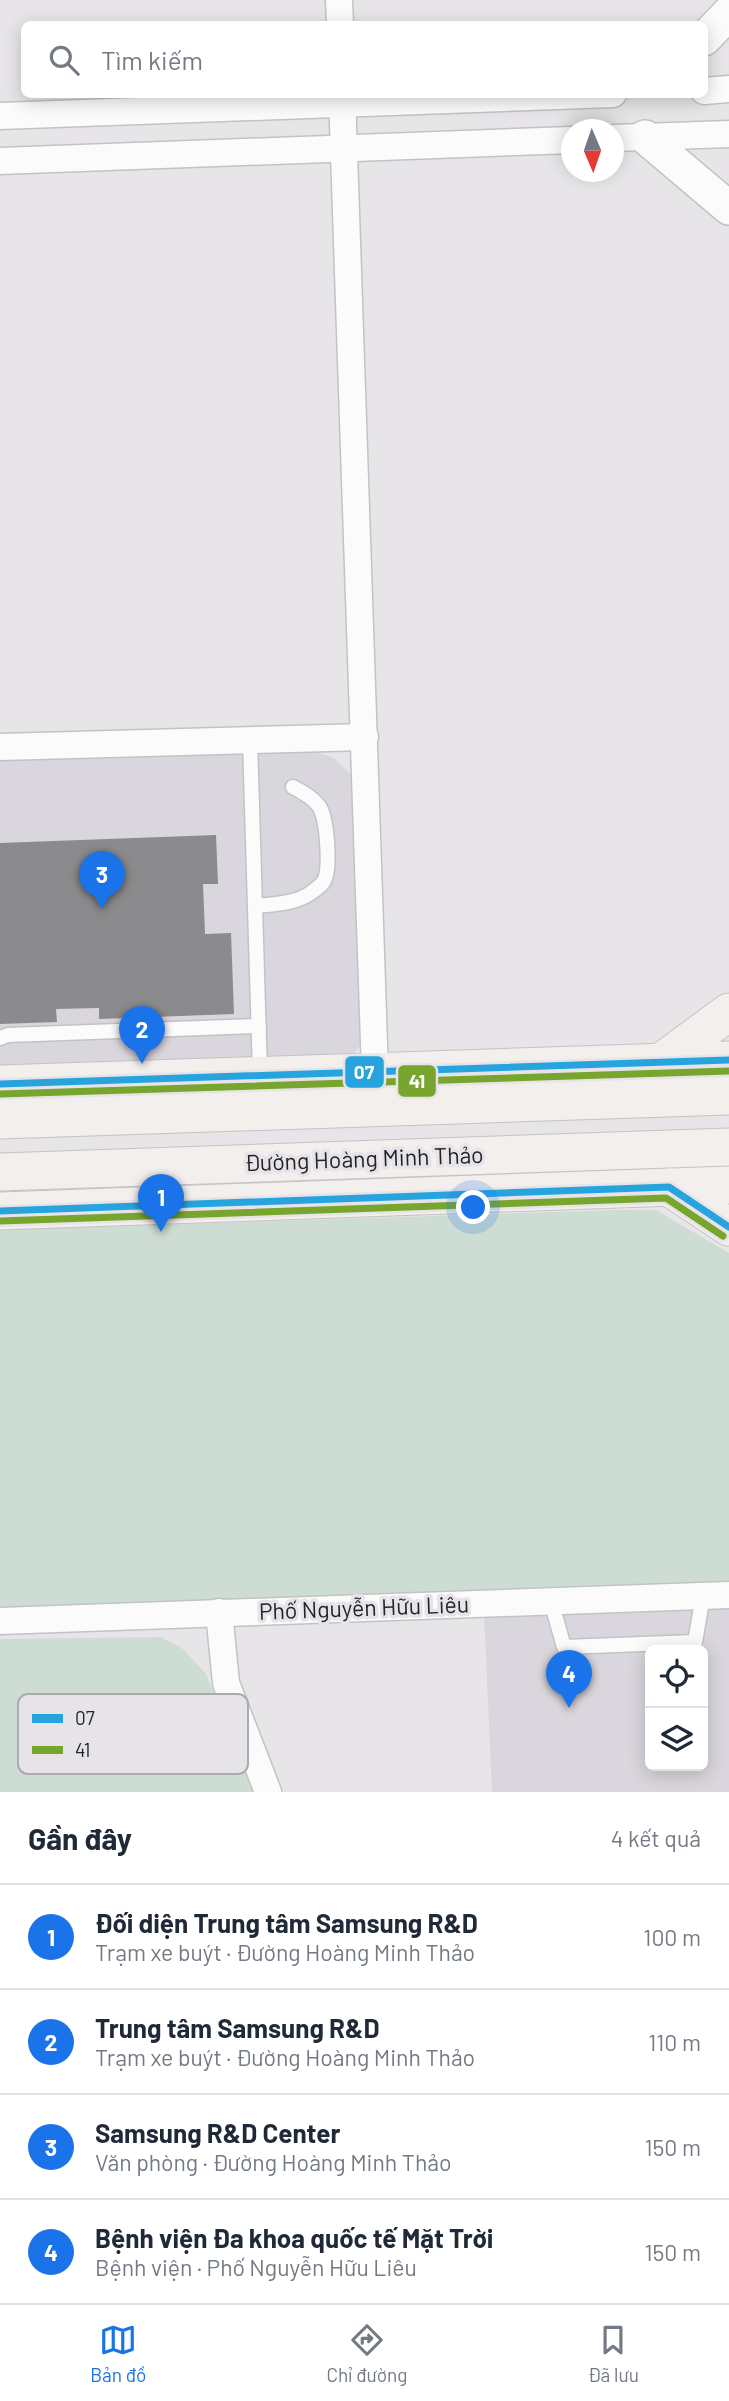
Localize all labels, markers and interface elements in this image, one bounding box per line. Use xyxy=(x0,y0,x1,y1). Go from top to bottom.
search box xyxy=(21,21,708,98)
icon: search xyxy=(45,41,83,79)
text: Tìm kiếm xyxy=(101,44,203,75)
north arrow xyxy=(561,119,624,182)
pin: 3 xyxy=(79,851,125,909)
pin: 2 xyxy=(119,1006,165,1064)
line badge: 07 xyxy=(344,1055,385,1089)
text: 07 xyxy=(354,1060,375,1083)
line badge: 41 xyxy=(397,1064,437,1098)
text: 41 xyxy=(409,1069,425,1092)
street label: Đường Hoàng Minh Thảo xyxy=(244,1140,484,1176)
pin: 1 xyxy=(138,1174,184,1232)
your location xyxy=(456,1190,490,1224)
street label: Phố Nguyễn Hữu Liêu xyxy=(258,1589,470,1625)
map controls xyxy=(645,1645,708,1771)
button: locate xyxy=(645,1645,708,1708)
pin: 4 xyxy=(546,1650,592,1708)
legend xyxy=(18,1694,248,1774)
text: 07 xyxy=(75,1706,95,1729)
button: layers xyxy=(645,1708,708,1771)
text: 41 xyxy=(75,1738,90,1761)
text: Gần đây xyxy=(28,1820,132,1856)
text: 4 kết quả xyxy=(611,1824,701,1852)
text: Đối diện Trung tâm Samsung R&D xyxy=(95,1907,478,1938)
text: 1 xyxy=(47,1923,55,1951)
text: 100 m xyxy=(643,1923,701,1951)
text: Trạm xe buýt · Đường Hoàng Minh Thảo xyxy=(95,1938,475,1966)
text: Trung tâm Samsung R&D xyxy=(95,2012,379,2043)
text: 2 xyxy=(45,2028,57,2056)
text: 110 m xyxy=(648,2028,701,2056)
text: Trạm xe buýt · Đường Hoàng Minh Thảo xyxy=(95,2043,475,2071)
text: Samsung R&D Center xyxy=(95,2117,340,2148)
text: 3 xyxy=(45,2133,57,2161)
text: 150 m xyxy=(645,2133,701,2161)
text: Văn phòng · Đường Hoàng Minh Thảo xyxy=(95,2148,451,2176)
text: Bệnh viện Đa khoa quốc tế Mặt Trời xyxy=(95,2222,493,2253)
text: 4 xyxy=(44,2238,58,2266)
text: 150 m xyxy=(645,2238,701,2266)
text: Bệnh viện · Phố Nguyễn Hữu Liêu xyxy=(95,2253,417,2281)
tab: Bản đồ xyxy=(90,2321,146,2386)
tab: Chỉ đường xyxy=(327,2321,407,2386)
tab: Đã lưu xyxy=(588,2321,639,2386)

